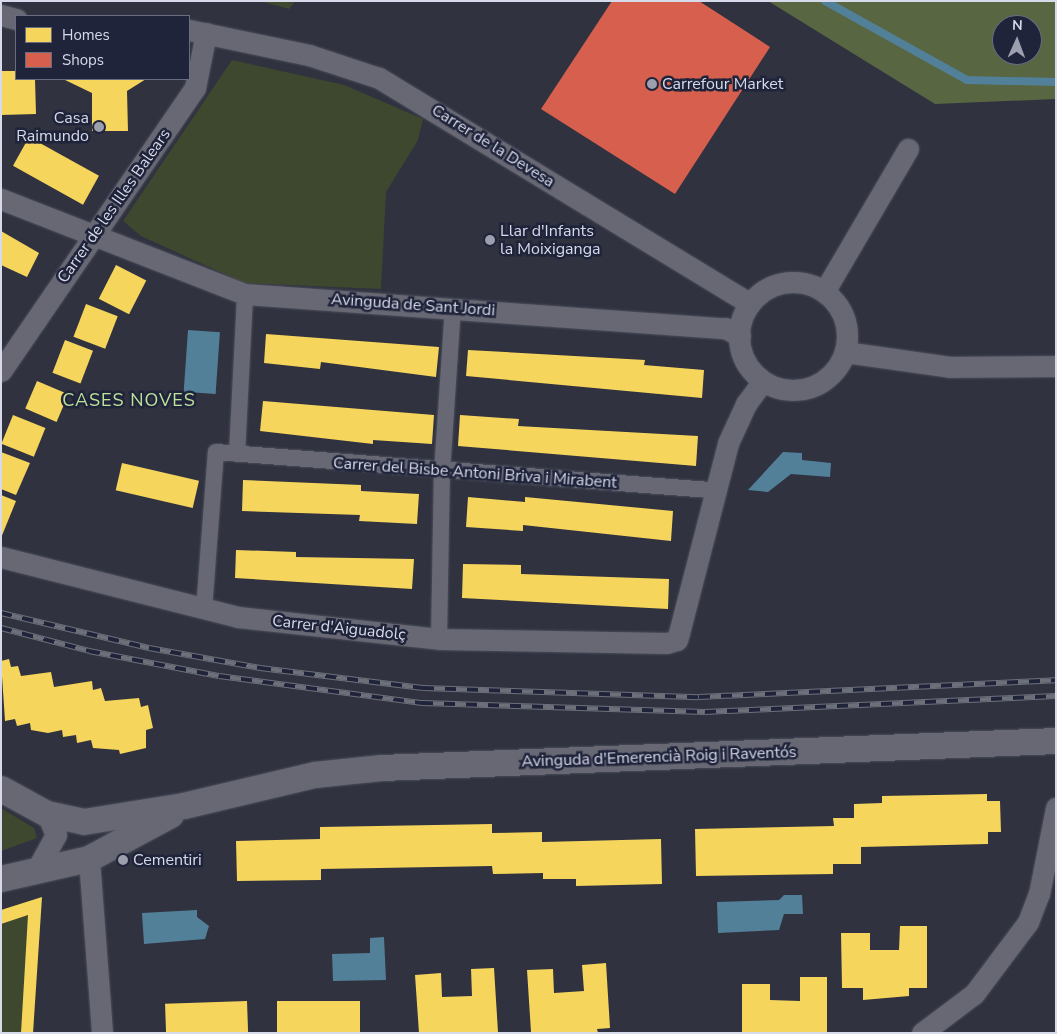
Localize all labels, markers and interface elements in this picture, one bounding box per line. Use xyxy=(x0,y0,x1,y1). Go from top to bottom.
legend xyxy=(15,15,190,80)
north arrow xyxy=(992,15,1042,65)
text: N xyxy=(1012,16,1023,35)
text: Homes xyxy=(62,25,110,45)
text: Shops xyxy=(62,50,104,70)
place label: Carrefour Market xyxy=(662,74,783,94)
marker: Carrefour Market xyxy=(646,78,658,90)
street label: Carrer de la Devesa xyxy=(428,100,558,192)
place label: Casa Raimundo xyxy=(16,108,89,146)
marker: Casa Raimundo xyxy=(93,121,105,133)
street label: Carrer de les Illes Balears xyxy=(53,125,175,287)
place label: Llar d'Infants la Moixiganga xyxy=(500,221,601,259)
marker: Llar d'Infants la Moixiganga xyxy=(484,234,496,246)
street label: Avinguda de Sant Jordi xyxy=(330,290,496,320)
district label: CASES NOVES xyxy=(61,389,197,411)
street label: Carrer del Bisbe Antoni Briva i Mirabent xyxy=(332,454,618,492)
street label: Carrer d'Aiguadolç xyxy=(271,611,407,645)
street label: Avinguda d'Emerencià Roig i Raventós xyxy=(521,743,797,771)
place label: Cementiri xyxy=(133,850,202,870)
marker: Cementiri xyxy=(117,854,129,866)

